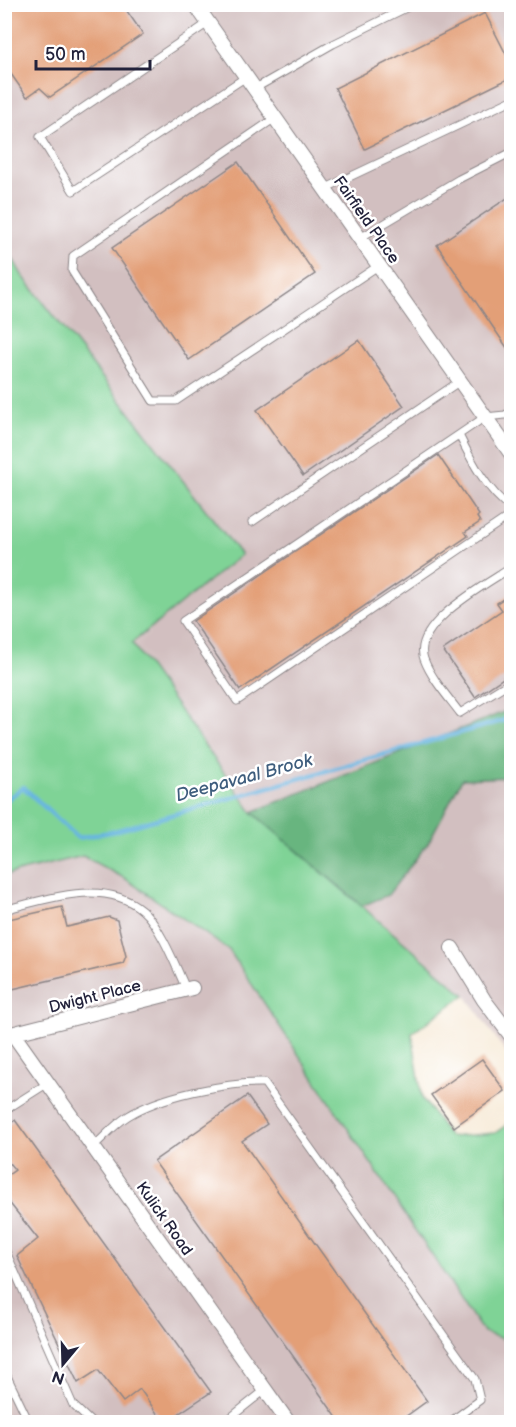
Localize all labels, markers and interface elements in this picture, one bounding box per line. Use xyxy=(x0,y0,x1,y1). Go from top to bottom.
scale bar xyxy=(36,33,150,71)
text: 50 m xyxy=(45,44,86,65)
street label: Fairfield Place xyxy=(329,173,403,268)
water label: Deepavaal Brook xyxy=(173,749,316,806)
street label: Dwight Place xyxy=(47,976,143,1018)
street label: Kulick Road xyxy=(132,1178,196,1260)
north arrow xyxy=(33,1334,93,1394)
text: N xyxy=(50,1366,67,1388)

